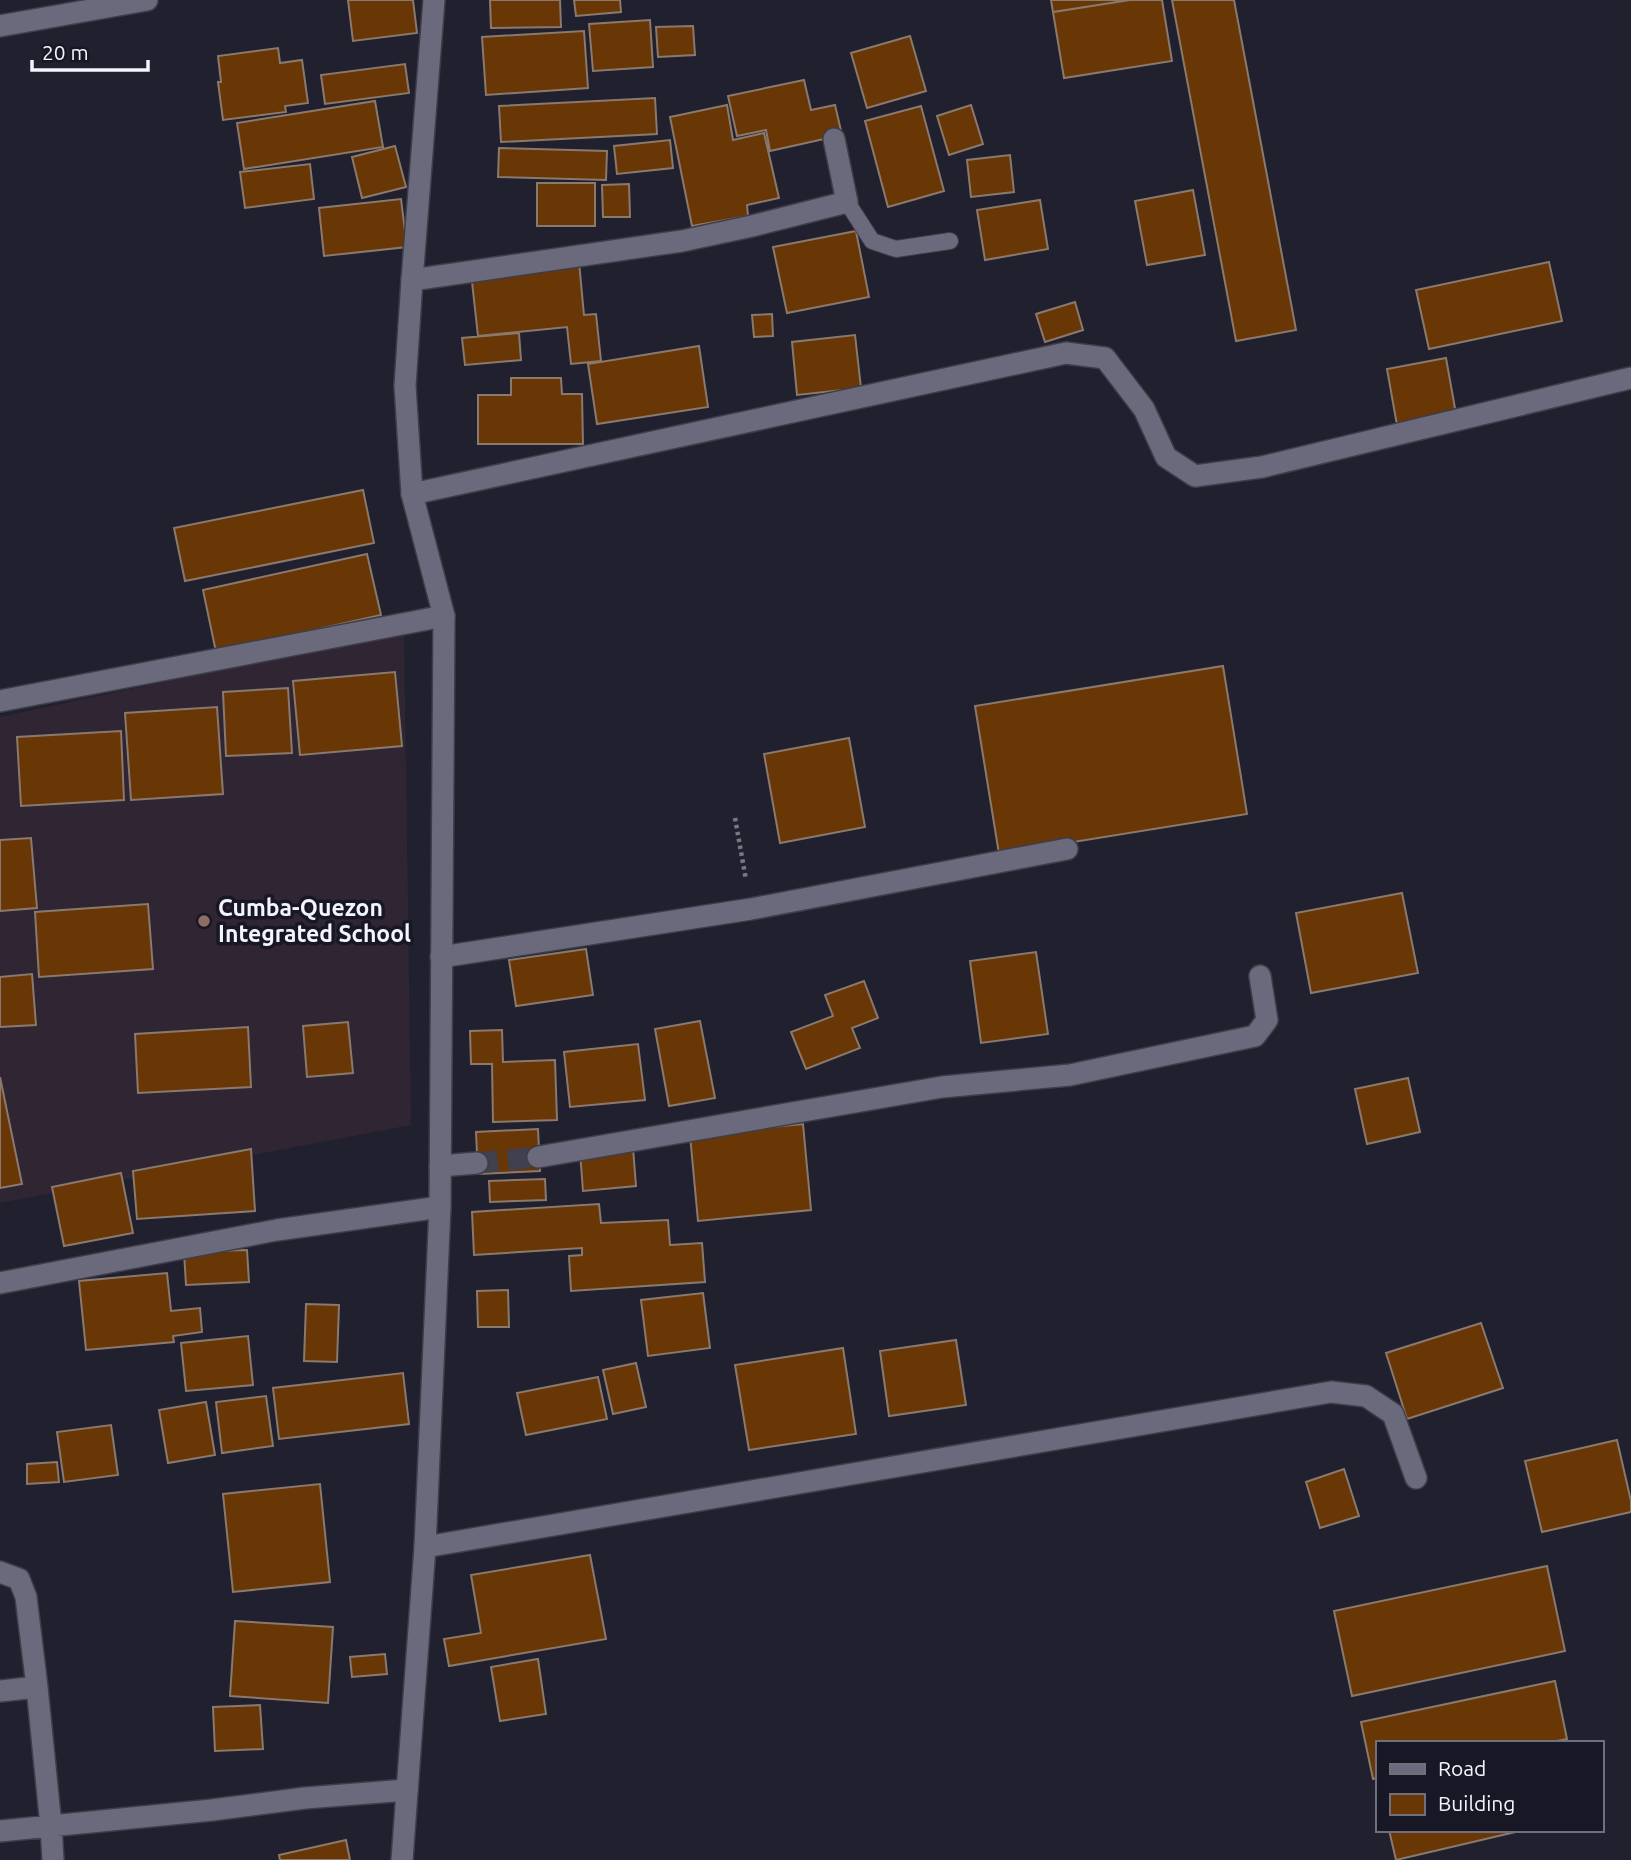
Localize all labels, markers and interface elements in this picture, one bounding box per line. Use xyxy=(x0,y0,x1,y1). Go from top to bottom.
scale bar xyxy=(32,28,147,72)
text: 20 m xyxy=(42,40,89,64)
place label: Cumba-Quezon Integrated School xyxy=(218,895,411,946)
marker: Cumba-Quezon Integrated School xyxy=(196,913,212,929)
legend xyxy=(1376,1741,1603,1832)
text: Road xyxy=(1438,1756,1486,1780)
text: Building xyxy=(1438,1791,1515,1815)

